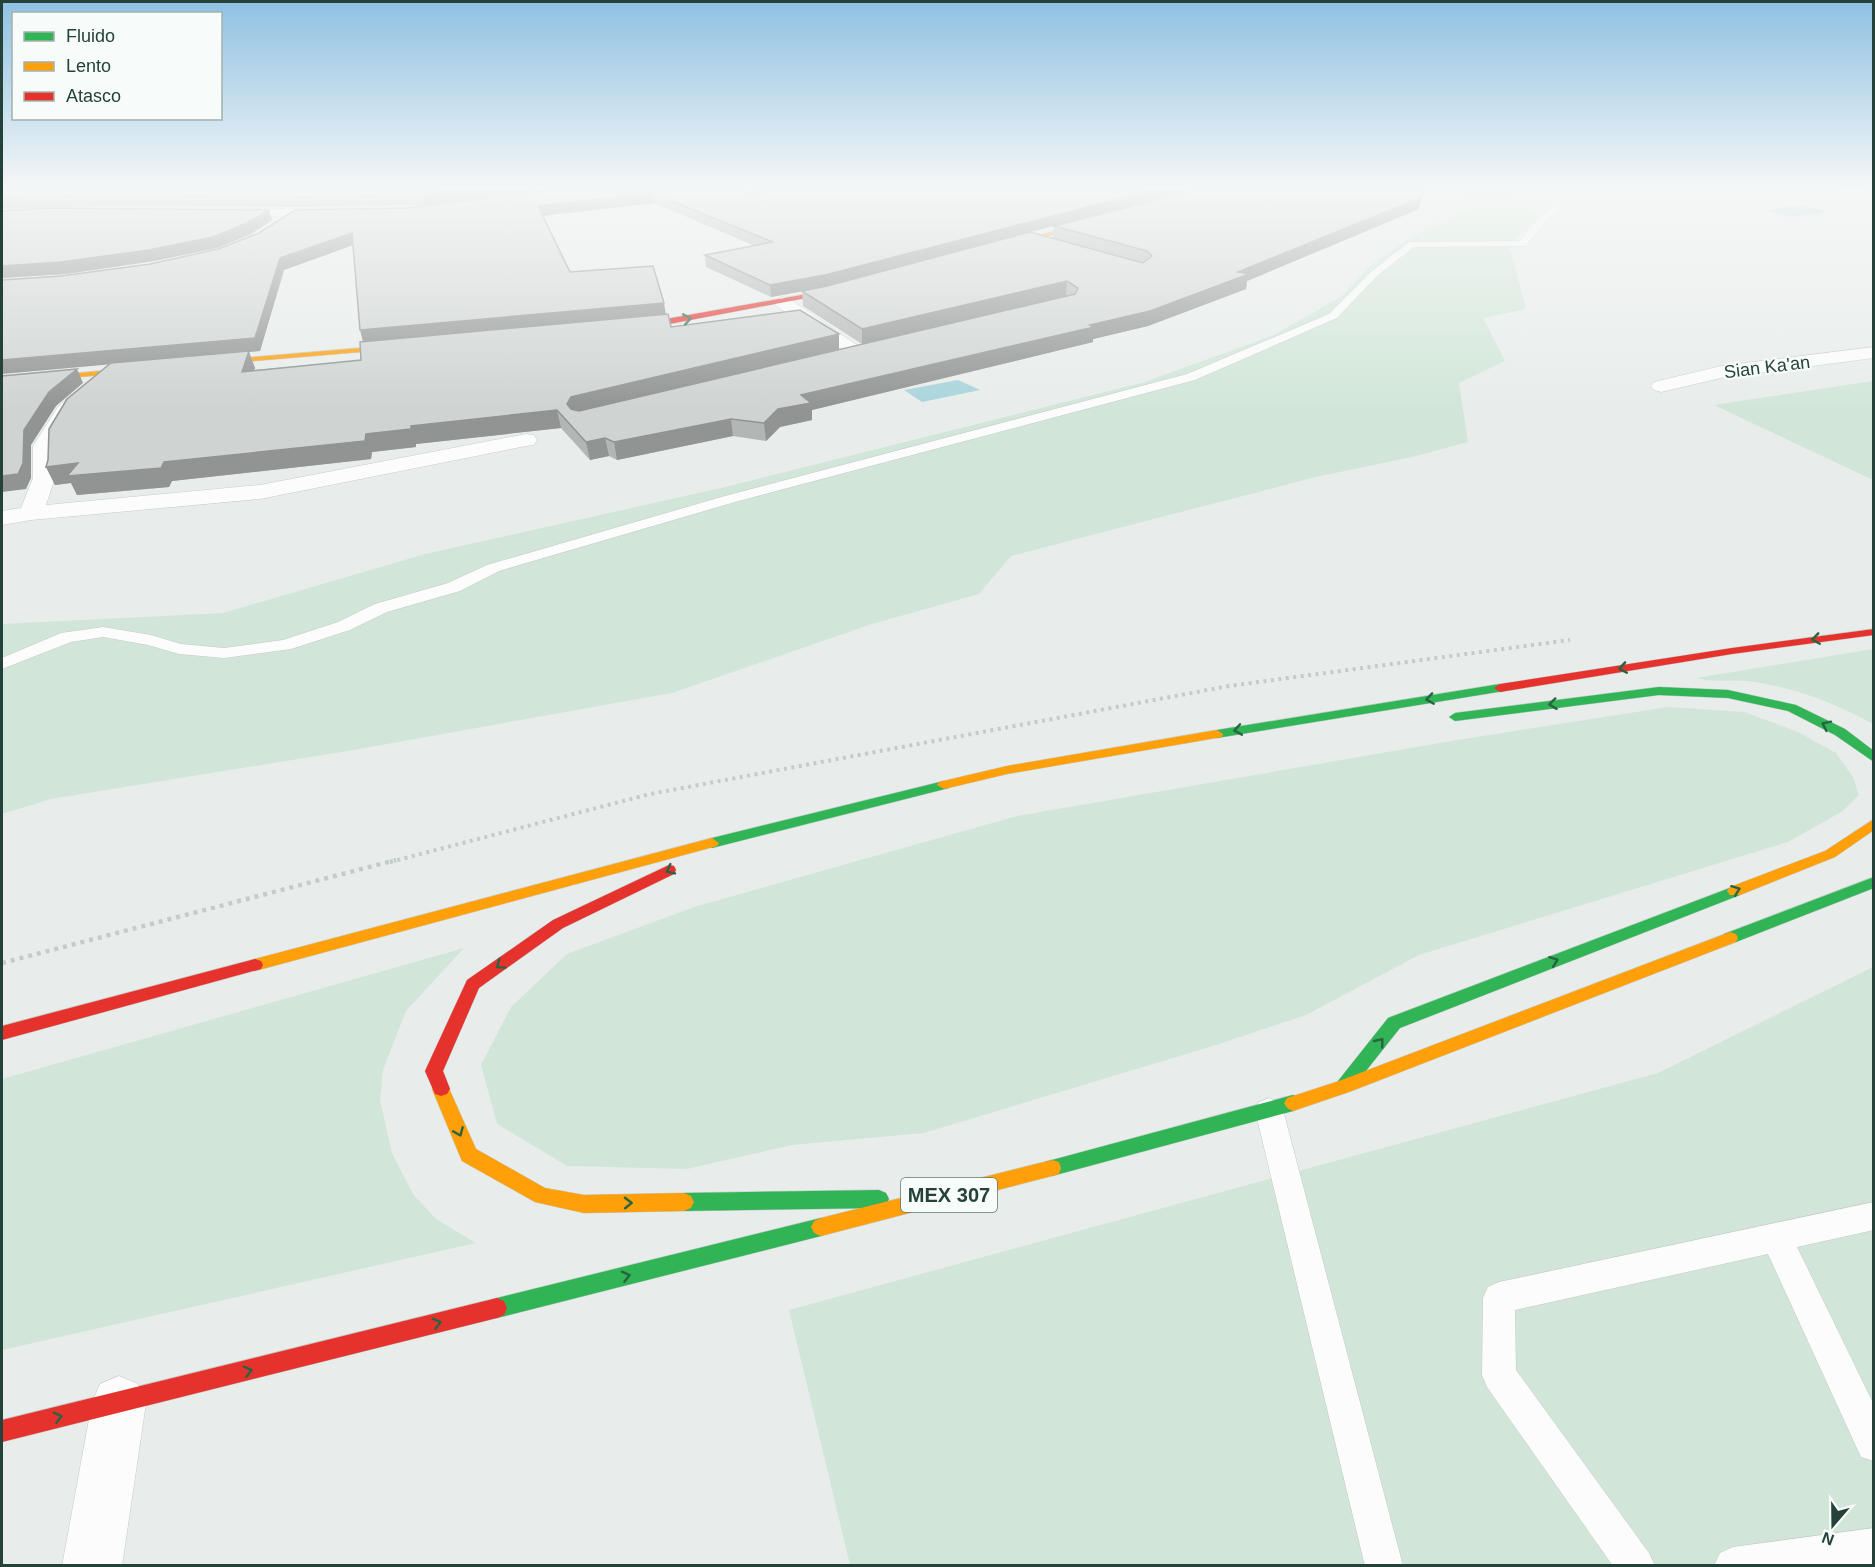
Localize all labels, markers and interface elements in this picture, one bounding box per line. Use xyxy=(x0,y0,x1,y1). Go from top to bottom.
legend xyxy=(12,12,222,120)
text: Fluido xyxy=(66,26,115,46)
text: Lento xyxy=(66,56,111,76)
text: Atasco xyxy=(66,86,121,106)
one-way arrow xyxy=(682,313,692,326)
street label: Sian Ka'an xyxy=(1723,352,1811,382)
one-way arrow xyxy=(1811,633,1820,645)
one-way arrow xyxy=(1618,662,1627,674)
one-way arrow xyxy=(1426,693,1435,705)
one-way arrow xyxy=(1549,698,1558,710)
one-way arrow xyxy=(1821,720,1832,732)
one-way arrow xyxy=(1233,724,1242,736)
one-way arrow xyxy=(665,863,676,874)
one-way arrow xyxy=(1730,885,1741,898)
one-way arrow xyxy=(1548,956,1559,968)
one-way arrow xyxy=(496,958,507,969)
one-way arrow xyxy=(1372,1037,1383,1048)
one-way arrow xyxy=(452,1126,464,1137)
road number: MEX 307 xyxy=(901,1178,997,1212)
one-way arrow xyxy=(623,1197,632,1209)
one-way arrow xyxy=(620,1271,631,1283)
one-way arrow xyxy=(432,1318,442,1331)
one-way arrow xyxy=(242,1365,252,1378)
one-way arrow xyxy=(53,1412,63,1425)
north arrow xyxy=(1803,1495,1863,1555)
text: N xyxy=(1820,1529,1836,1549)

